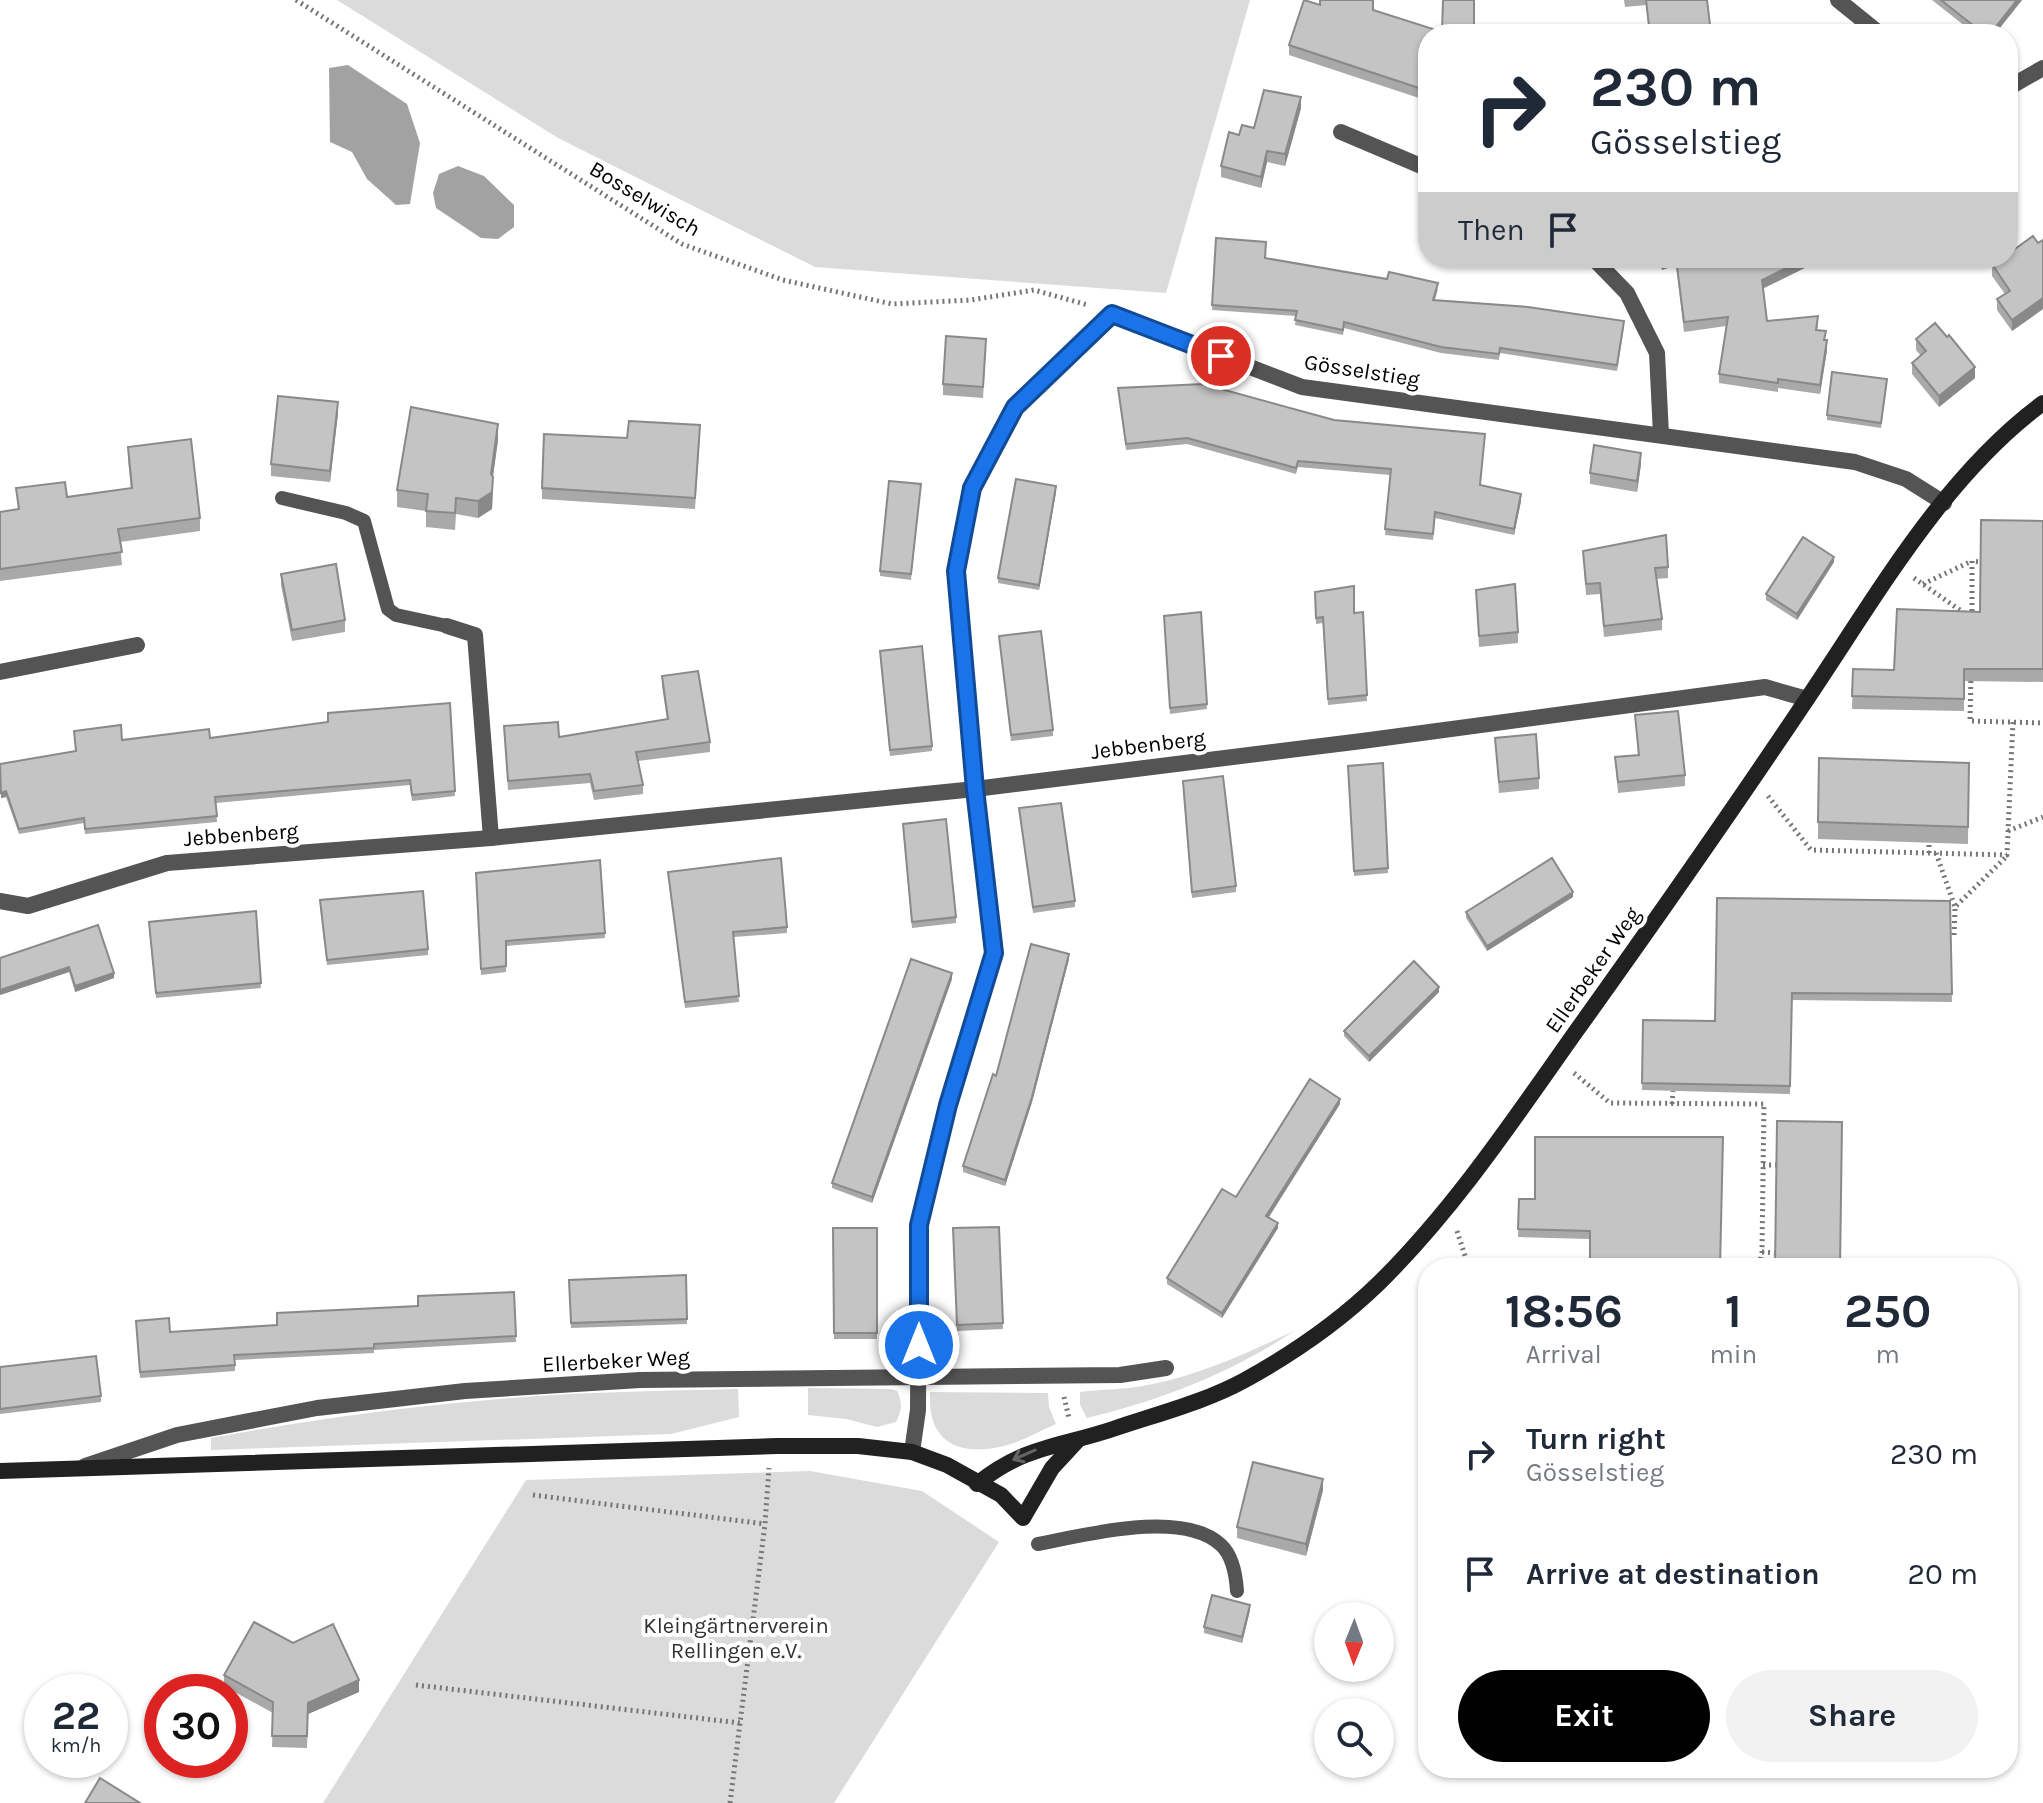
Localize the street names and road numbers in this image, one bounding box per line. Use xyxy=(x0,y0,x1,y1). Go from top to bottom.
street label: Bosselwisch xyxy=(585,156,705,242)
street label: Gösselstieg xyxy=(1302,349,1422,393)
street label: Jebbenberg xyxy=(1089,725,1207,765)
street label: Jebbenberg xyxy=(183,818,300,852)
street label: Ellerbeker Weg xyxy=(1540,902,1646,1038)
street label: Ellerbeker Weg xyxy=(542,1344,691,1378)

